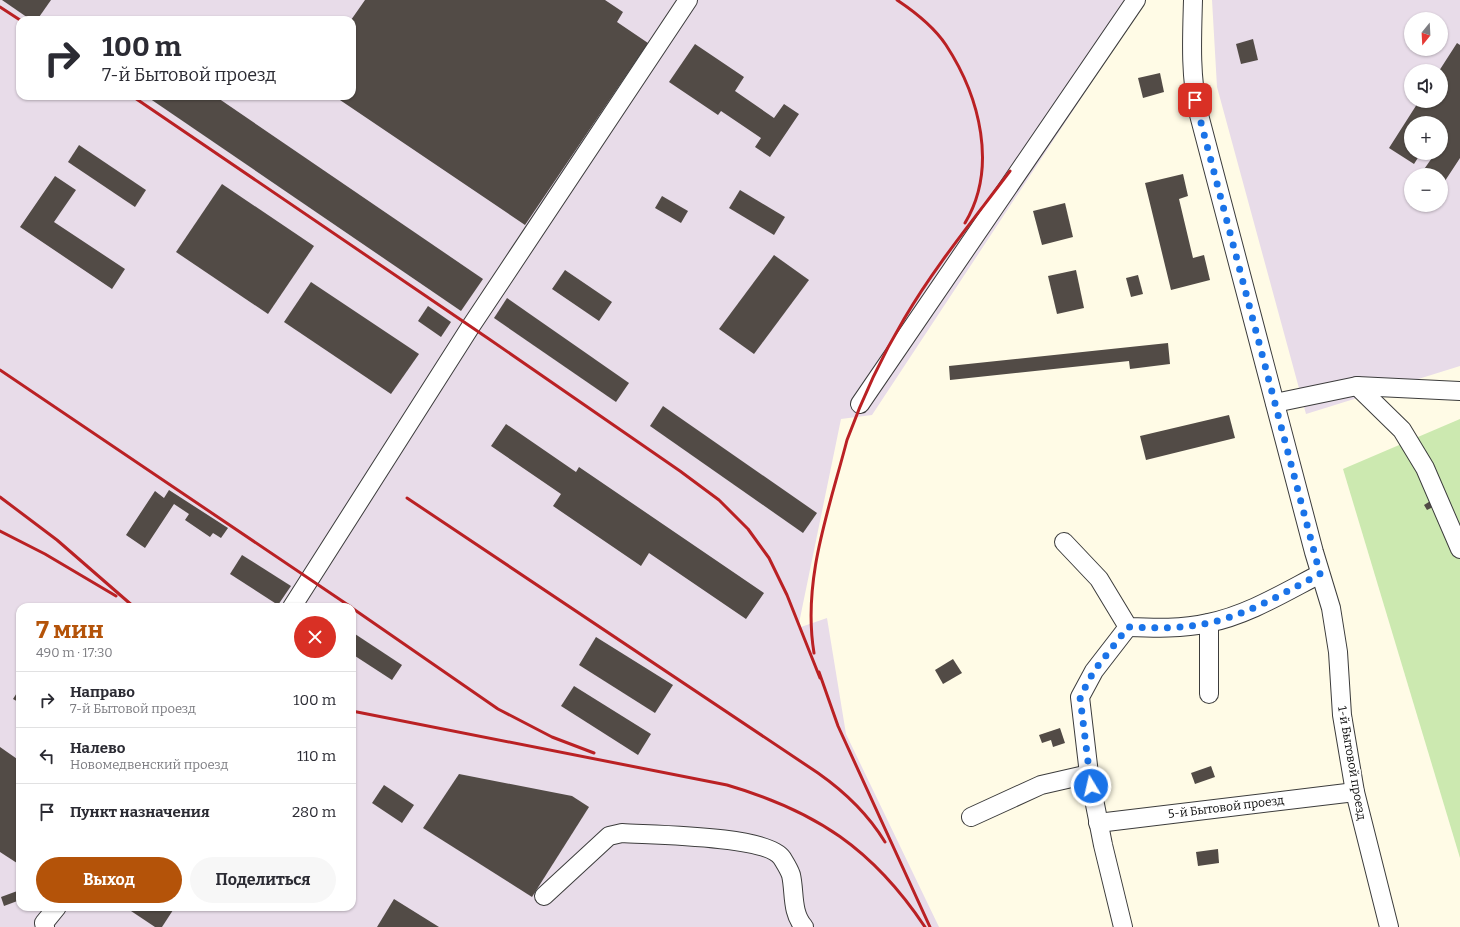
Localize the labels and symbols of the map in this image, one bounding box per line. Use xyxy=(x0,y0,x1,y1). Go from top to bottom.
north arrow xyxy=(1404,12,1448,56)
pin xyxy=(1178,83,1212,117)
street label: 1-й Бытовой проезд xyxy=(1335,705,1369,821)
position arrow xyxy=(1070,765,1112,807)
street label: 5-й Бытовой проезд xyxy=(1167,793,1285,821)

